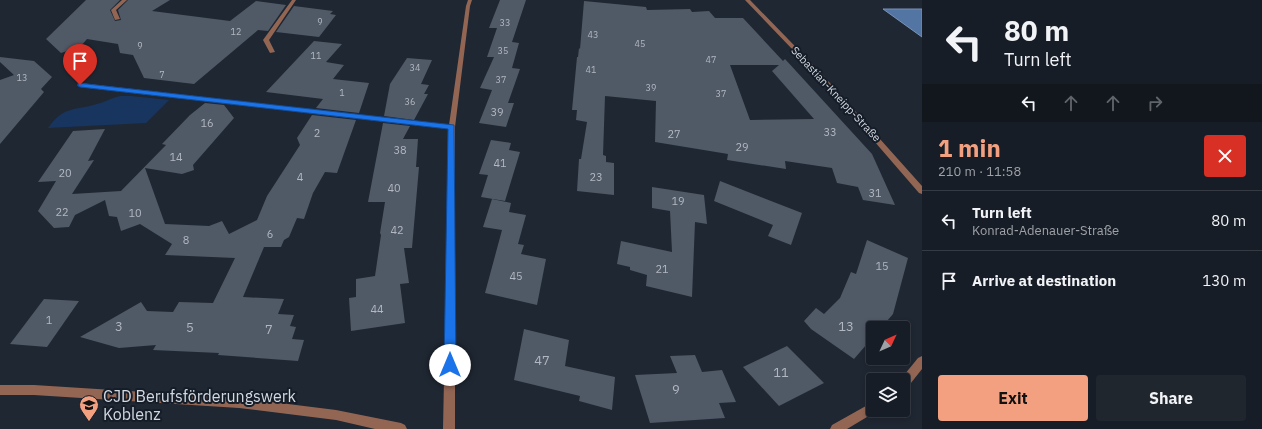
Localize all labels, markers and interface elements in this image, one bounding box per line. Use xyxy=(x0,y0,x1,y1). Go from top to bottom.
text: 80 m xyxy=(1004,12,1069,49)
house number: 9 xyxy=(317,16,323,27)
icon: left xyxy=(938,16,990,68)
house number: 33 xyxy=(500,17,510,28)
house number: 12 xyxy=(231,26,241,37)
house number: 43 xyxy=(588,29,598,40)
house number: 45 xyxy=(635,38,645,49)
house number: 9 xyxy=(137,40,143,51)
street label: Sebastian-Kneipp-Straße xyxy=(788,43,884,145)
pin xyxy=(63,44,97,85)
house number: 35 xyxy=(498,45,508,56)
text: Turn left xyxy=(1004,48,1072,71)
icon: arrive xyxy=(69,50,91,72)
house number: 11 xyxy=(311,50,321,61)
house number: 47 xyxy=(706,54,716,65)
house number: 34 xyxy=(410,62,420,73)
house number: 41 xyxy=(586,64,596,75)
house number: 7 xyxy=(159,69,165,80)
house number: 13 xyxy=(17,72,27,83)
house number: 37 xyxy=(496,74,506,85)
house number: 39 xyxy=(646,82,656,93)
house number: 1 xyxy=(339,87,345,98)
house number: 37 xyxy=(716,88,726,99)
icon: left xyxy=(1018,92,1040,114)
icon: ahead xyxy=(1060,92,1082,114)
icon: ahead xyxy=(1102,92,1124,114)
icon: right xyxy=(1144,92,1166,114)
house number: 36 xyxy=(405,96,415,107)
house number: 39 xyxy=(490,105,504,119)
house number: 16 xyxy=(200,116,214,130)
house number: 33 xyxy=(823,125,837,139)
house number: 2 xyxy=(314,126,320,140)
house number: 27 xyxy=(667,127,681,141)
text: 1 min xyxy=(938,132,1001,164)
button: close xyxy=(1204,135,1246,177)
house number: 29 xyxy=(735,140,749,154)
house number: 38 xyxy=(393,143,407,157)
house number: 14 xyxy=(169,150,183,164)
house number: 41 xyxy=(493,156,507,170)
text: 210 m · 11:58 xyxy=(938,163,1021,180)
house number: 20 xyxy=(58,166,72,180)
house number: 4 xyxy=(297,170,304,184)
house number: 23 xyxy=(589,170,603,184)
house number: 40 xyxy=(387,181,401,195)
house number: 31 xyxy=(868,186,882,200)
house number: 19 xyxy=(671,194,685,208)
text: Turn left xyxy=(972,203,1032,222)
house number: 22 xyxy=(55,205,69,219)
house number: 10 xyxy=(128,206,142,220)
icon: left xyxy=(938,210,960,232)
text: 80 m xyxy=(1211,211,1246,230)
text: Konrad-Adenauer-Straße xyxy=(972,222,1119,239)
house number: 42 xyxy=(390,223,404,237)
house number: 6 xyxy=(267,227,273,241)
house number: 8 xyxy=(183,233,189,247)
house number: 15 xyxy=(875,259,889,273)
house number: 21 xyxy=(655,262,669,276)
house number: 45 xyxy=(509,269,523,283)
icon: arrive xyxy=(938,270,960,292)
text: Arrive at destination xyxy=(972,271,1116,290)
text: 130 m xyxy=(1202,271,1246,290)
house number: 44 xyxy=(370,302,384,316)
house number: 1 xyxy=(46,313,53,327)
house number: 3 xyxy=(115,318,123,335)
house number: 13 xyxy=(838,318,854,335)
house number: 5 xyxy=(186,319,194,336)
house number: 7 xyxy=(265,321,273,338)
north arrow xyxy=(866,321,910,365)
map controls xyxy=(866,321,910,417)
position arrow xyxy=(429,344,471,386)
house number: 47 xyxy=(534,352,550,369)
house number: 11 xyxy=(773,364,789,381)
button: layers xyxy=(866,373,910,417)
button: Exit xyxy=(938,375,1088,421)
button: Share xyxy=(1096,375,1246,421)
house number: 9 xyxy=(672,381,680,398)
place label: CJD Berufsförderungswerk Koblenz xyxy=(103,386,297,424)
school or university icon: CJD Berufsförderungswerk Koblenz xyxy=(78,394,100,422)

